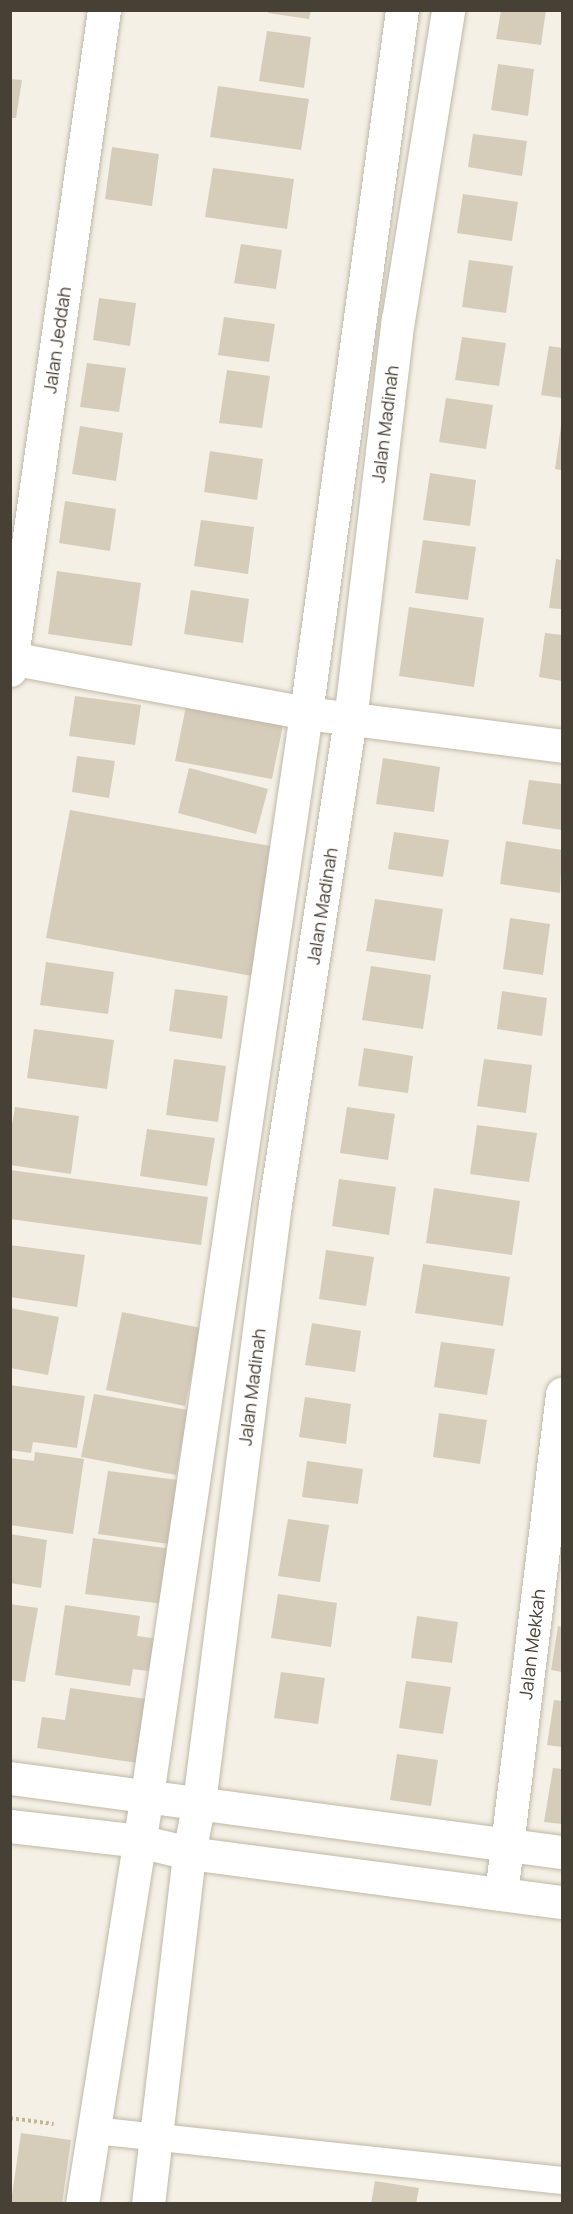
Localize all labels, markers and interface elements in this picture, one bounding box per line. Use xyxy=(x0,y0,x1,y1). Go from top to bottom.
street label: Jalan Jeddah xyxy=(39,285,75,395)
street label: Jalan Madinah xyxy=(367,364,403,484)
street label: Jalan Madinah xyxy=(302,846,342,966)
street label: Jalan Madinah xyxy=(234,1327,270,1447)
street label: Jalan Mekkah xyxy=(515,1588,549,1700)

